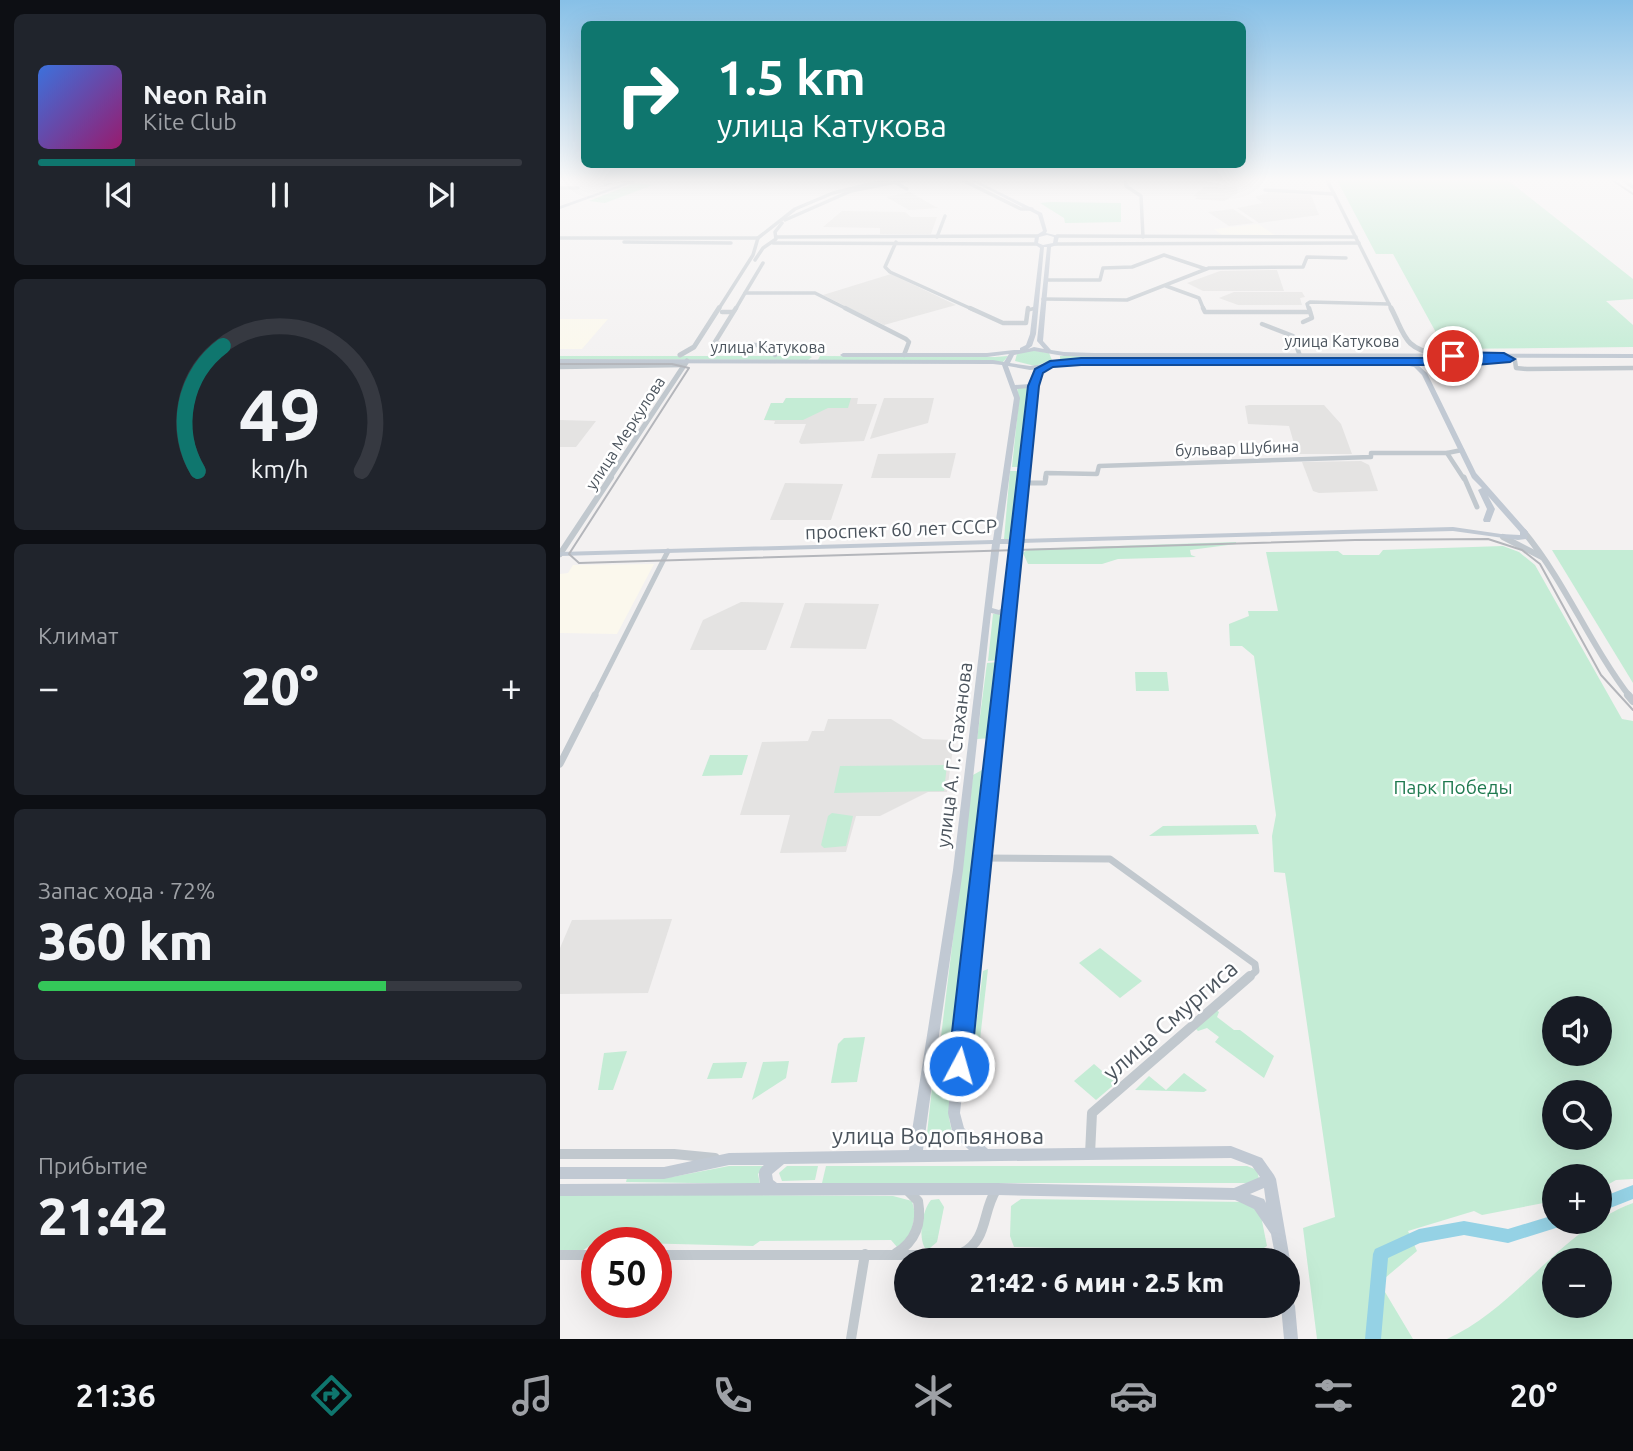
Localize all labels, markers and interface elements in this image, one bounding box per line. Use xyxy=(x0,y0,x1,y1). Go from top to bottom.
icon: right xyxy=(602,49,693,140)
text: 1.5 km xyxy=(717,49,866,104)
text: Neon Rain xyxy=(143,80,268,109)
text: улица Катукова xyxy=(717,107,947,143)
text: Kite Club xyxy=(143,109,237,134)
icon: previous xyxy=(100,176,138,214)
icon: pause xyxy=(261,176,299,214)
icon: next xyxy=(422,176,460,214)
pin xyxy=(1423,326,1483,386)
street label: улица Катукова xyxy=(1285,332,1399,350)
icon: arrive xyxy=(1434,337,1472,375)
street label: улица Катукова xyxy=(711,338,825,356)
text: 49 xyxy=(239,373,321,455)
street label: улица Меркулова xyxy=(582,373,668,493)
street label: бульвар Шубина xyxy=(1175,437,1299,459)
text: km/h xyxy=(251,454,309,482)
street label: проспект 60 лет СССР xyxy=(805,515,997,543)
text: Климат xyxy=(38,623,118,648)
text: 20° xyxy=(241,657,319,715)
street label: улица А. Г. Стаханова xyxy=(932,661,976,849)
text: − xyxy=(38,666,59,708)
text: + xyxy=(501,666,522,708)
park label: Парк Победы xyxy=(1393,776,1513,798)
text: Запас хода · 72% xyxy=(38,878,215,903)
text: 360 km xyxy=(38,912,213,970)
street label: улица Смургиса xyxy=(1098,955,1242,1085)
map controls xyxy=(1542,996,1612,1318)
button: sound xyxy=(1542,996,1612,1066)
position arrow xyxy=(922,1029,996,1103)
button: search xyxy=(1542,1080,1612,1150)
street label: улица Водопьянова xyxy=(832,1123,1044,1148)
text: Прибытие xyxy=(38,1153,148,1178)
button: + xyxy=(1542,1164,1612,1234)
text: 21:42 xyxy=(38,1187,168,1245)
speed limit sign: 50 xyxy=(581,1227,672,1318)
button: − xyxy=(1542,1248,1612,1318)
text: 21:42 · 6 мин · 2.5 km xyxy=(970,1268,1224,1297)
icon: directions xyxy=(307,1371,356,1420)
icon: music xyxy=(508,1371,557,1420)
icon: phone xyxy=(708,1371,757,1420)
icon: climate xyxy=(909,1371,958,1420)
icon: car xyxy=(1109,1371,1158,1420)
icon: filters xyxy=(1309,1371,1358,1420)
text: 21:36 xyxy=(76,1377,156,1413)
text: 20° xyxy=(1510,1377,1557,1413)

